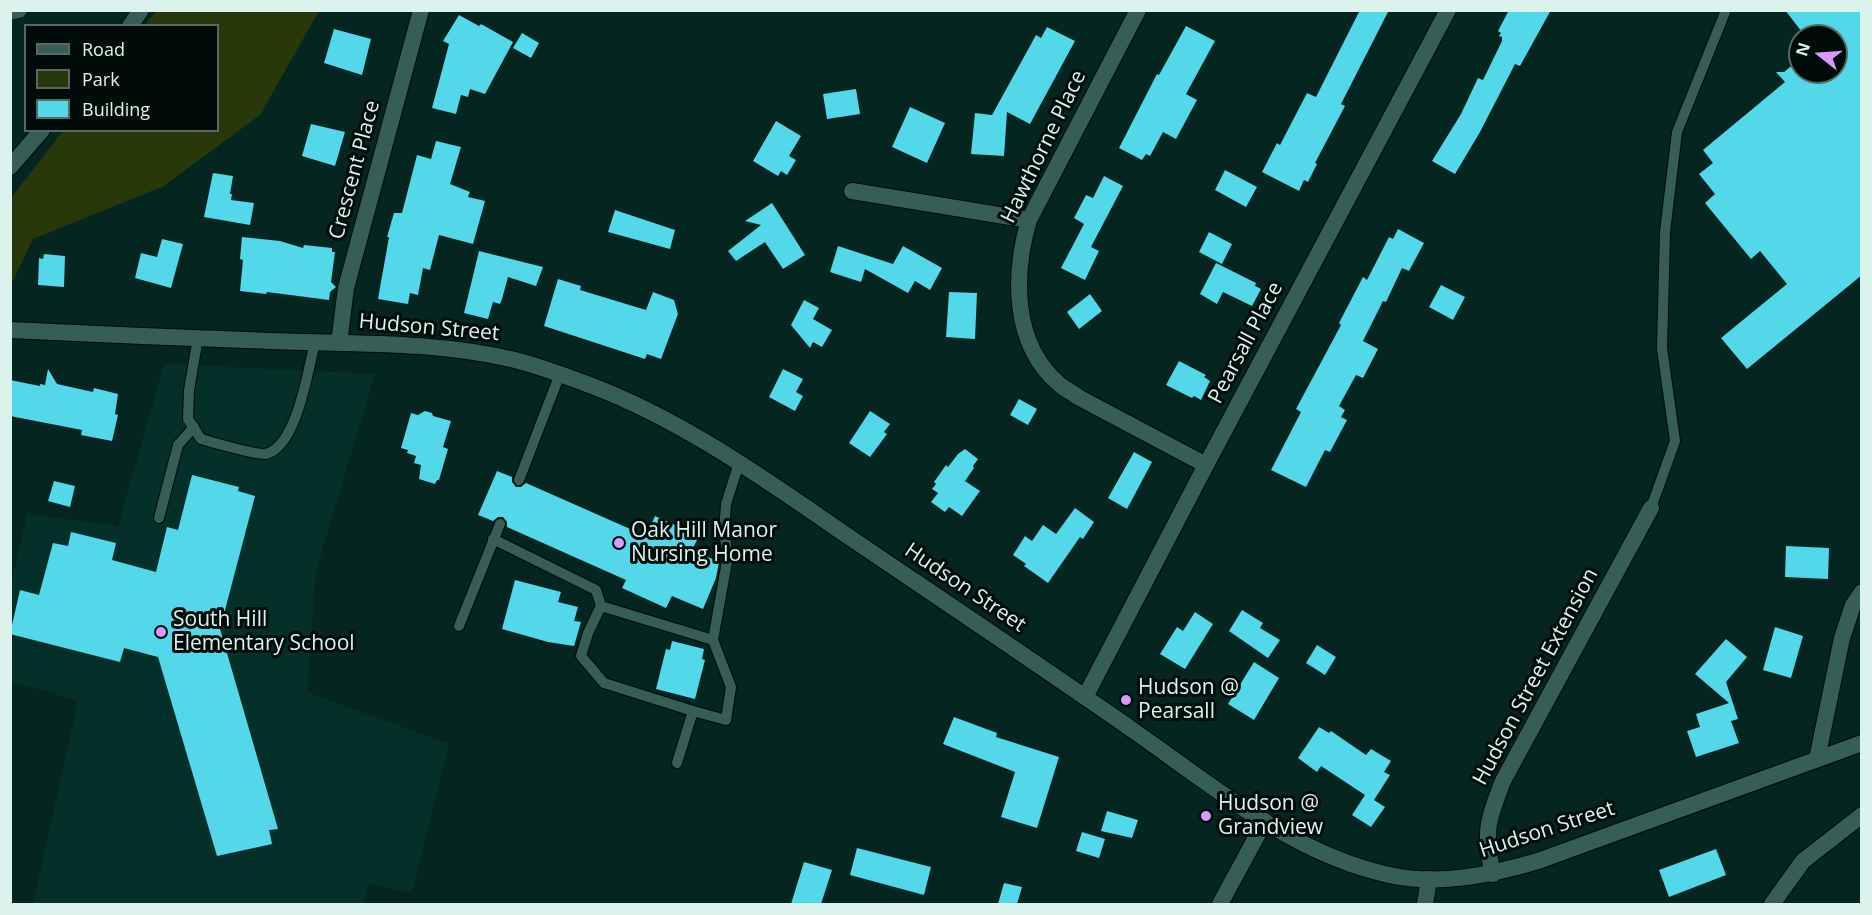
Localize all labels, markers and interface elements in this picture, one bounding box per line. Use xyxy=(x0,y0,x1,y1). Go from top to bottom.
legend xyxy=(24,24,219,132)
north arrow xyxy=(1788,24,1848,84)
text: Road xyxy=(82,37,125,61)
text: N xyxy=(1790,40,1815,59)
text: Park xyxy=(82,67,120,91)
street label: Hawthorne Place xyxy=(996,67,1092,227)
text: Building xyxy=(82,97,150,121)
street label: Crescent Place xyxy=(324,98,386,242)
street label: Pearsall Place xyxy=(1203,278,1289,408)
street label: Hudson Street xyxy=(358,309,500,347)
place label: Oak Hill Manor Nursing Home xyxy=(631,518,777,568)
marker: Oak Hill Manor Nursing Home xyxy=(612,536,626,550)
street label: Hudson Street xyxy=(900,538,1030,638)
street label: Hudson Street Extension xyxy=(1468,564,1604,790)
place label: South Hill Elementary School xyxy=(173,607,355,657)
marker: South Hill Elementary School xyxy=(154,625,168,639)
place label: Hudson @ Pearsall xyxy=(1138,675,1239,725)
marker: Hudson @ Pearsall xyxy=(1119,693,1133,707)
place label: Hudson @ Grandview xyxy=(1218,791,1323,841)
street label: Hudson Street xyxy=(1476,796,1618,864)
marker: Hudson @ Grandview xyxy=(1199,809,1213,823)

